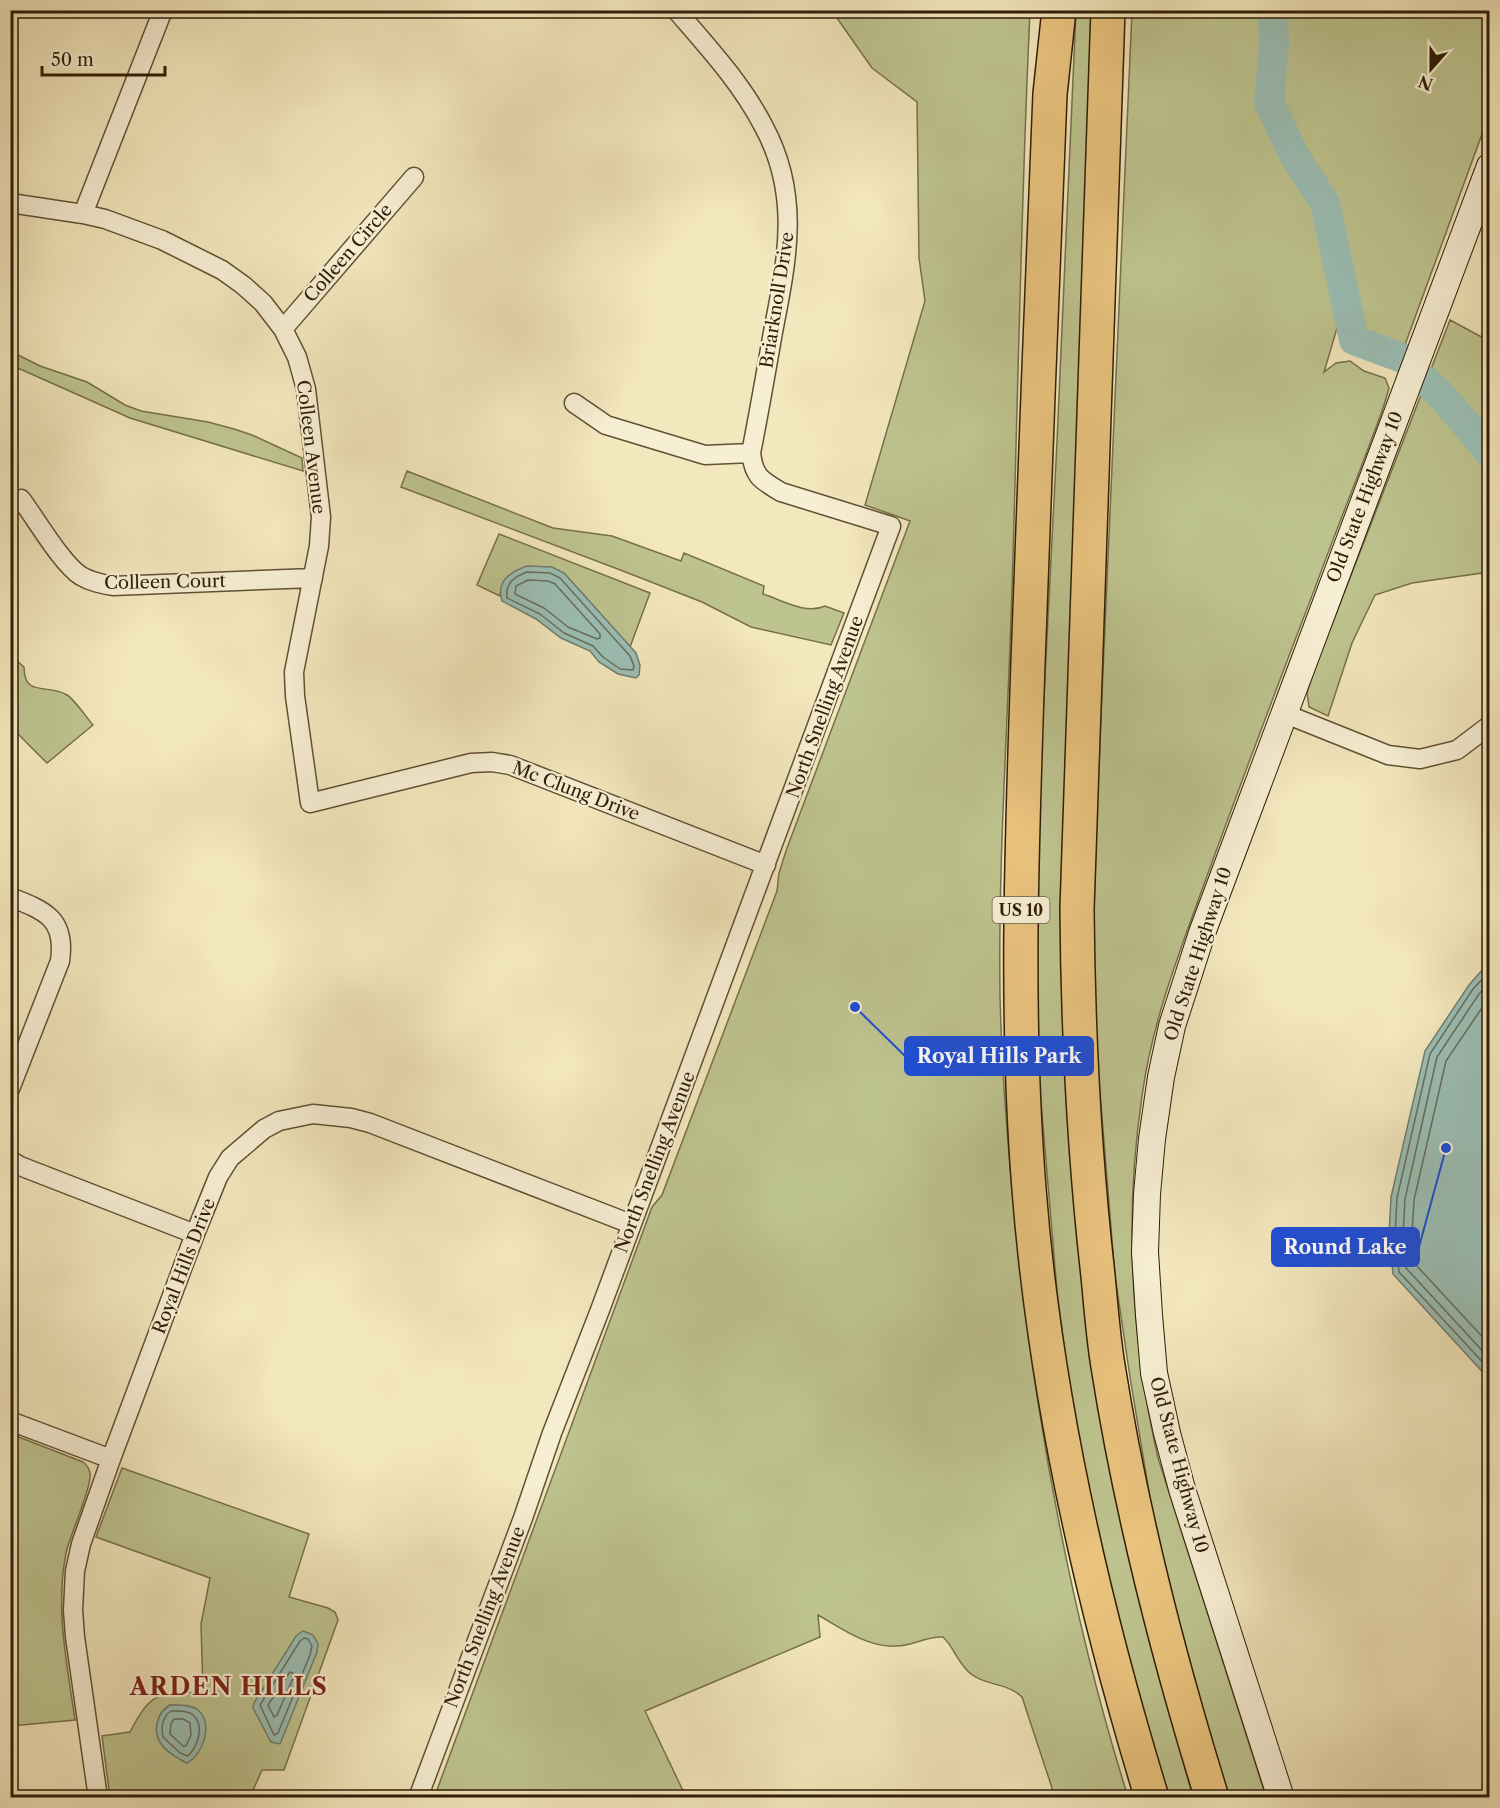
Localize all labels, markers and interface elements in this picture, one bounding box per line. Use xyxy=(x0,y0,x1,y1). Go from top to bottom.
scale bar xyxy=(42,39,165,77)
north arrow xyxy=(1401,39,1461,99)
text: 50 m xyxy=(51,49,94,71)
text: N xyxy=(1415,71,1436,95)
street label: Colleen Circle xyxy=(299,199,397,307)
street label: Briarknoll Drive xyxy=(755,230,799,370)
street label: Colleen Avenue xyxy=(292,379,330,515)
street label: Old State Highway 10 xyxy=(1322,408,1408,586)
street label: Colleen Court xyxy=(104,570,227,594)
street label: North Snelling Avenue xyxy=(782,613,868,801)
street label: Mc Clung Drive xyxy=(509,757,643,825)
street label: Old State Highway 10 xyxy=(1159,864,1237,1044)
road number: US 10 xyxy=(992,897,1050,923)
callout: Royal Hills Park xyxy=(905,1037,1093,1075)
text: Royal Hills Park xyxy=(917,1044,1082,1068)
street label: North Snelling Avenue xyxy=(610,1068,700,1256)
street label: Royal Hills Drive xyxy=(148,1195,220,1337)
callout: Round Lake xyxy=(1272,1228,1419,1266)
text: Round Lake xyxy=(1283,1235,1407,1259)
street label: Old State Highway 10 xyxy=(1145,1374,1213,1556)
street label: North Snelling Avenue xyxy=(440,1523,530,1711)
district label: ARDEN HILLS xyxy=(129,1672,328,1701)

